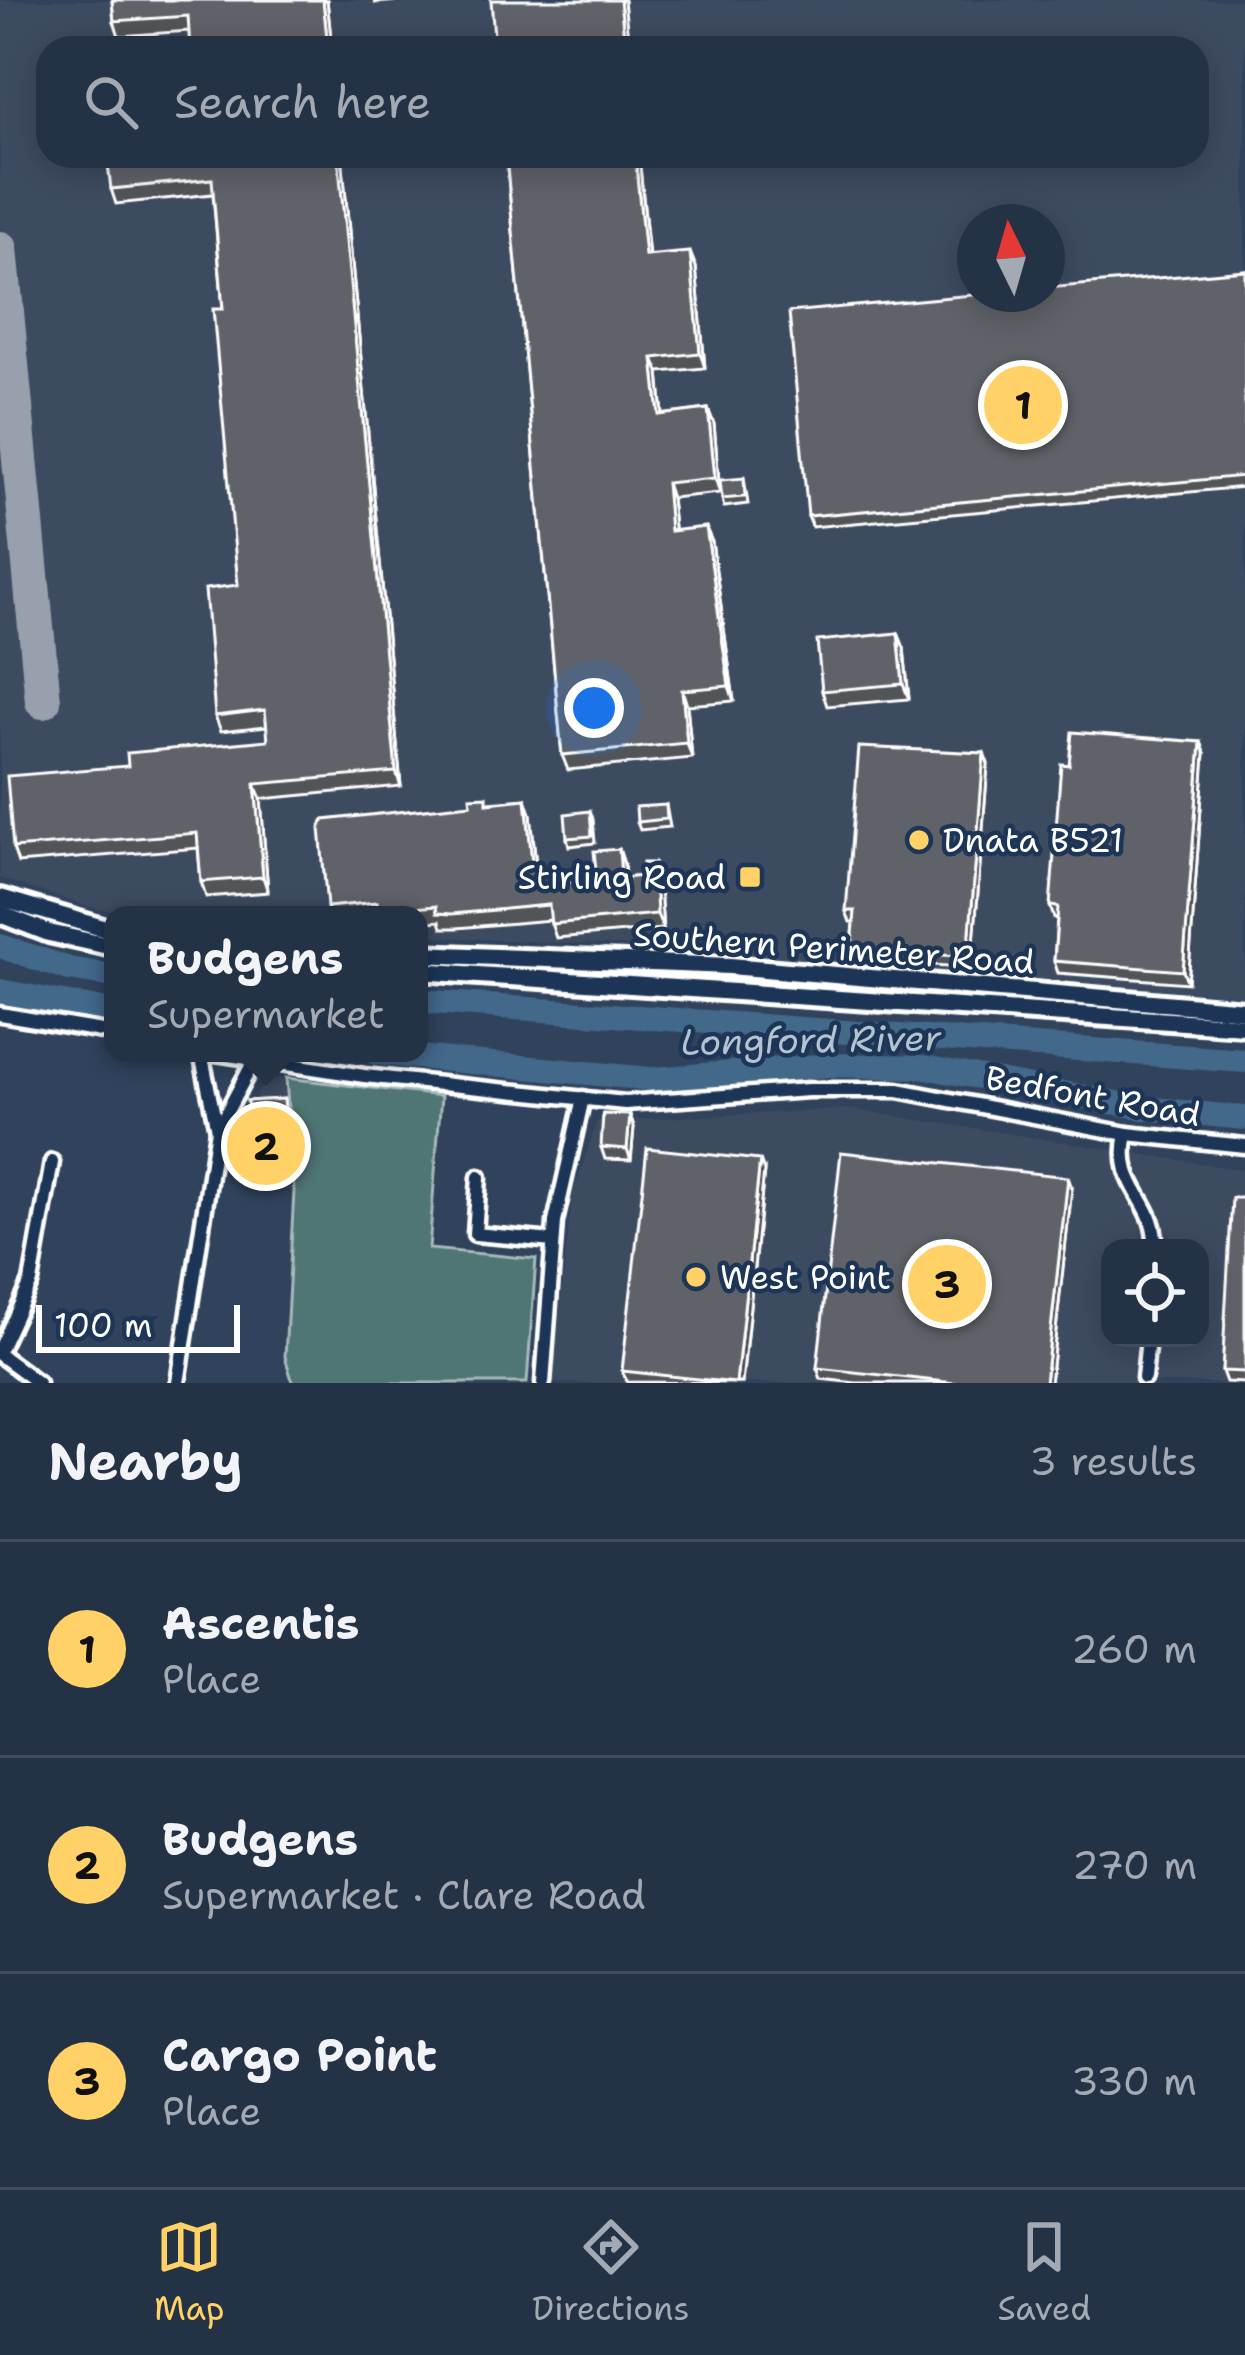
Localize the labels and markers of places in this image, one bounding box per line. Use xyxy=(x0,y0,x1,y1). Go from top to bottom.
pin: 1 xyxy=(984,360,1062,450)
place label: Dnata B521 xyxy=(943,818,1123,863)
marker: Dnata B521 xyxy=(906,827,932,853)
place label: Stirling Road xyxy=(518,855,726,900)
marker: Stirling Road xyxy=(737,864,763,890)
pin: 2 xyxy=(227,1101,305,1191)
pin: 3 xyxy=(908,1239,986,1329)
place label: West Point xyxy=(720,1255,891,1300)
marker: West Point xyxy=(683,1264,709,1290)

